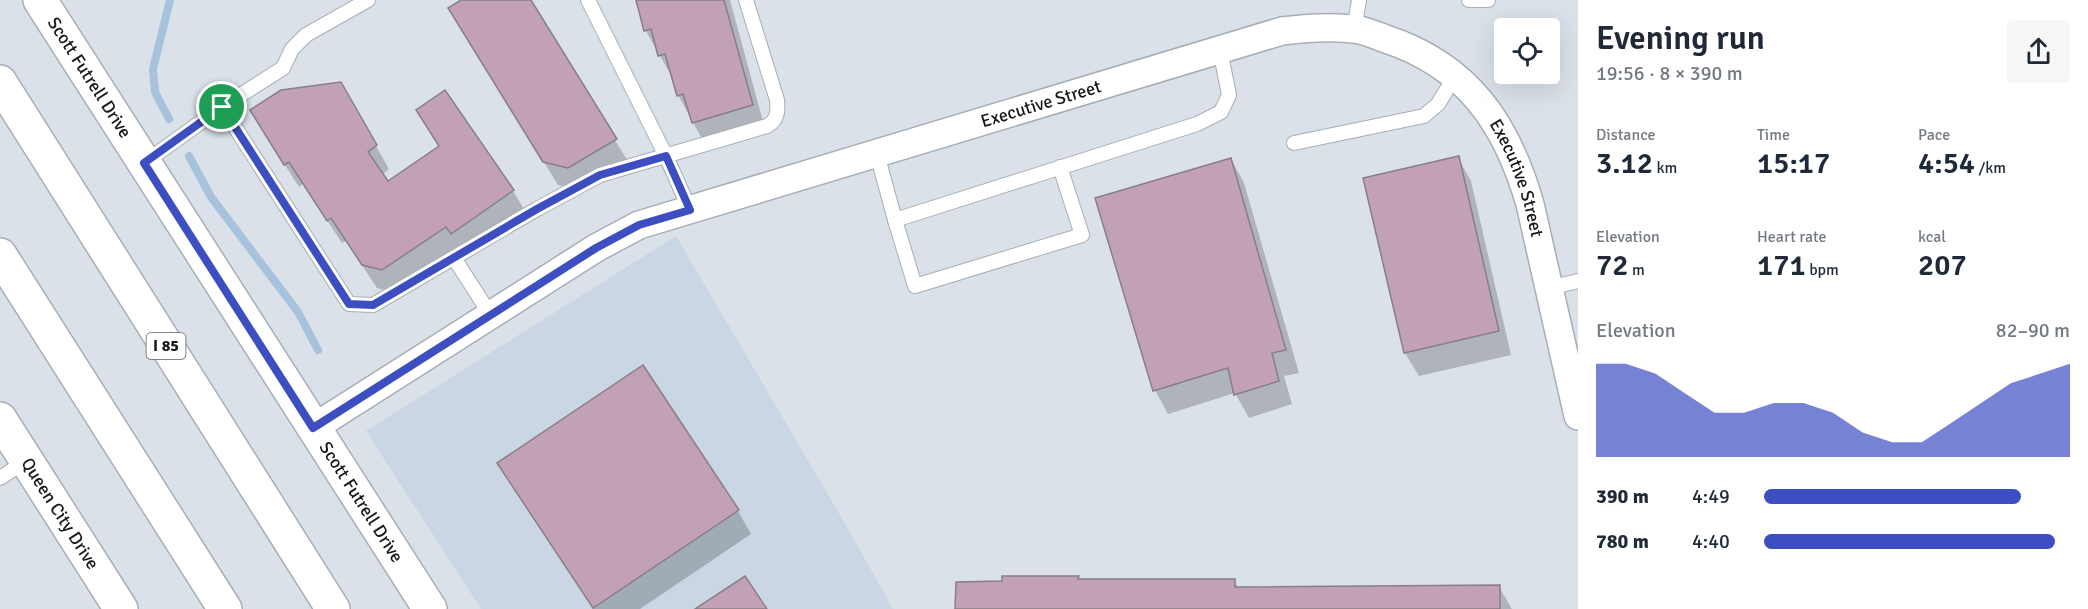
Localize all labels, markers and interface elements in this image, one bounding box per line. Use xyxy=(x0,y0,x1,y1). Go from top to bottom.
street label: Scott Futrell Drive xyxy=(43,13,136,142)
map controls xyxy=(1494,18,1560,84)
button: locate xyxy=(1494,18,1560,84)
text: Evening run xyxy=(1596,18,1765,59)
button: share xyxy=(2007,20,2070,83)
text: 19:56 · 8 × 390 m xyxy=(1596,61,1743,86)
street label: Executive Street xyxy=(978,75,1104,132)
pin xyxy=(196,81,247,132)
icon: arrive xyxy=(205,90,238,123)
street label: Executive Street xyxy=(1485,115,1548,239)
text: Distance xyxy=(1596,125,1656,145)
text: Time xyxy=(1757,125,1790,145)
text: Pace xyxy=(1918,125,1950,145)
text: 3.12 xyxy=(1596,145,1653,182)
text: 15:17 xyxy=(1757,145,1830,182)
text: 4:54 xyxy=(1918,145,1975,182)
text: km xyxy=(1653,158,1677,178)
text: /km xyxy=(1975,158,2006,178)
text: Elevation xyxy=(1596,227,1660,247)
text: Heart rate xyxy=(1757,227,1826,247)
text: kcal xyxy=(1918,227,1946,247)
text: 72 xyxy=(1596,247,1628,284)
text: 171 xyxy=(1757,247,1806,284)
text: 207 xyxy=(1918,247,1967,284)
text: m xyxy=(1628,260,1645,280)
text: bpm xyxy=(1806,260,1839,280)
text: Elevation xyxy=(1596,318,1676,343)
text: 82–90 m xyxy=(1996,318,2070,343)
road number: I 85 xyxy=(146,333,186,359)
street label: Scott Futrell Drive xyxy=(315,437,408,566)
street label: Queen City Drive xyxy=(16,454,104,573)
text: 390 m xyxy=(1596,484,1649,509)
text: 4:49 xyxy=(1692,484,1730,509)
text: 780 m xyxy=(1596,529,1649,554)
text: 4:40 xyxy=(1692,529,1730,554)

